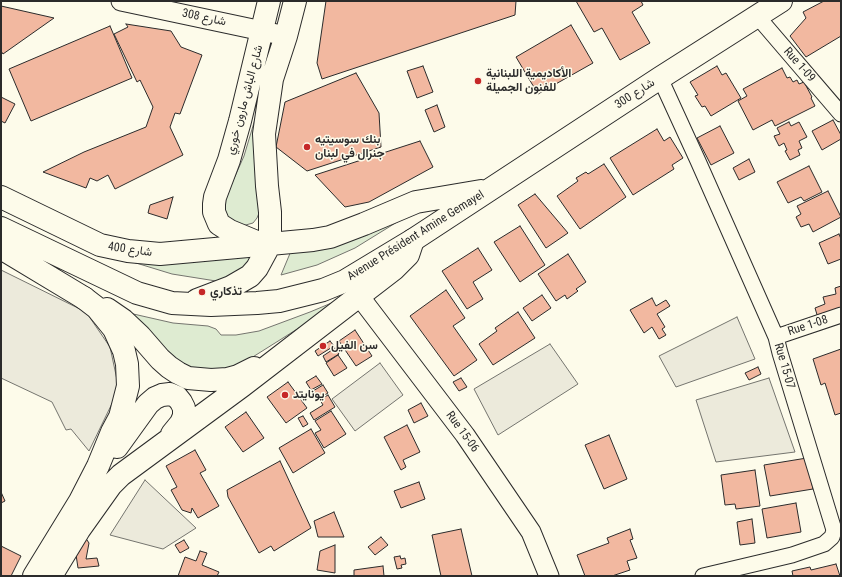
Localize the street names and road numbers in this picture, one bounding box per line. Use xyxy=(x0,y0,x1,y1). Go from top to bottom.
street label: شارع 308 xyxy=(181,6,227,30)
street label: شارع الباش مارون خوري xyxy=(223,44,267,156)
street label: Rue 1-09 xyxy=(780,45,818,85)
street label: شارع 300 xyxy=(612,76,658,112)
street label: Avenue Président Amine Gemayel xyxy=(345,188,487,284)
street label: شارع 400 xyxy=(107,240,153,260)
street label: Rue 1-08 xyxy=(786,313,830,339)
street label: Rue 15-07 xyxy=(771,341,797,391)
street label: Rue 15-06 xyxy=(442,409,482,455)

